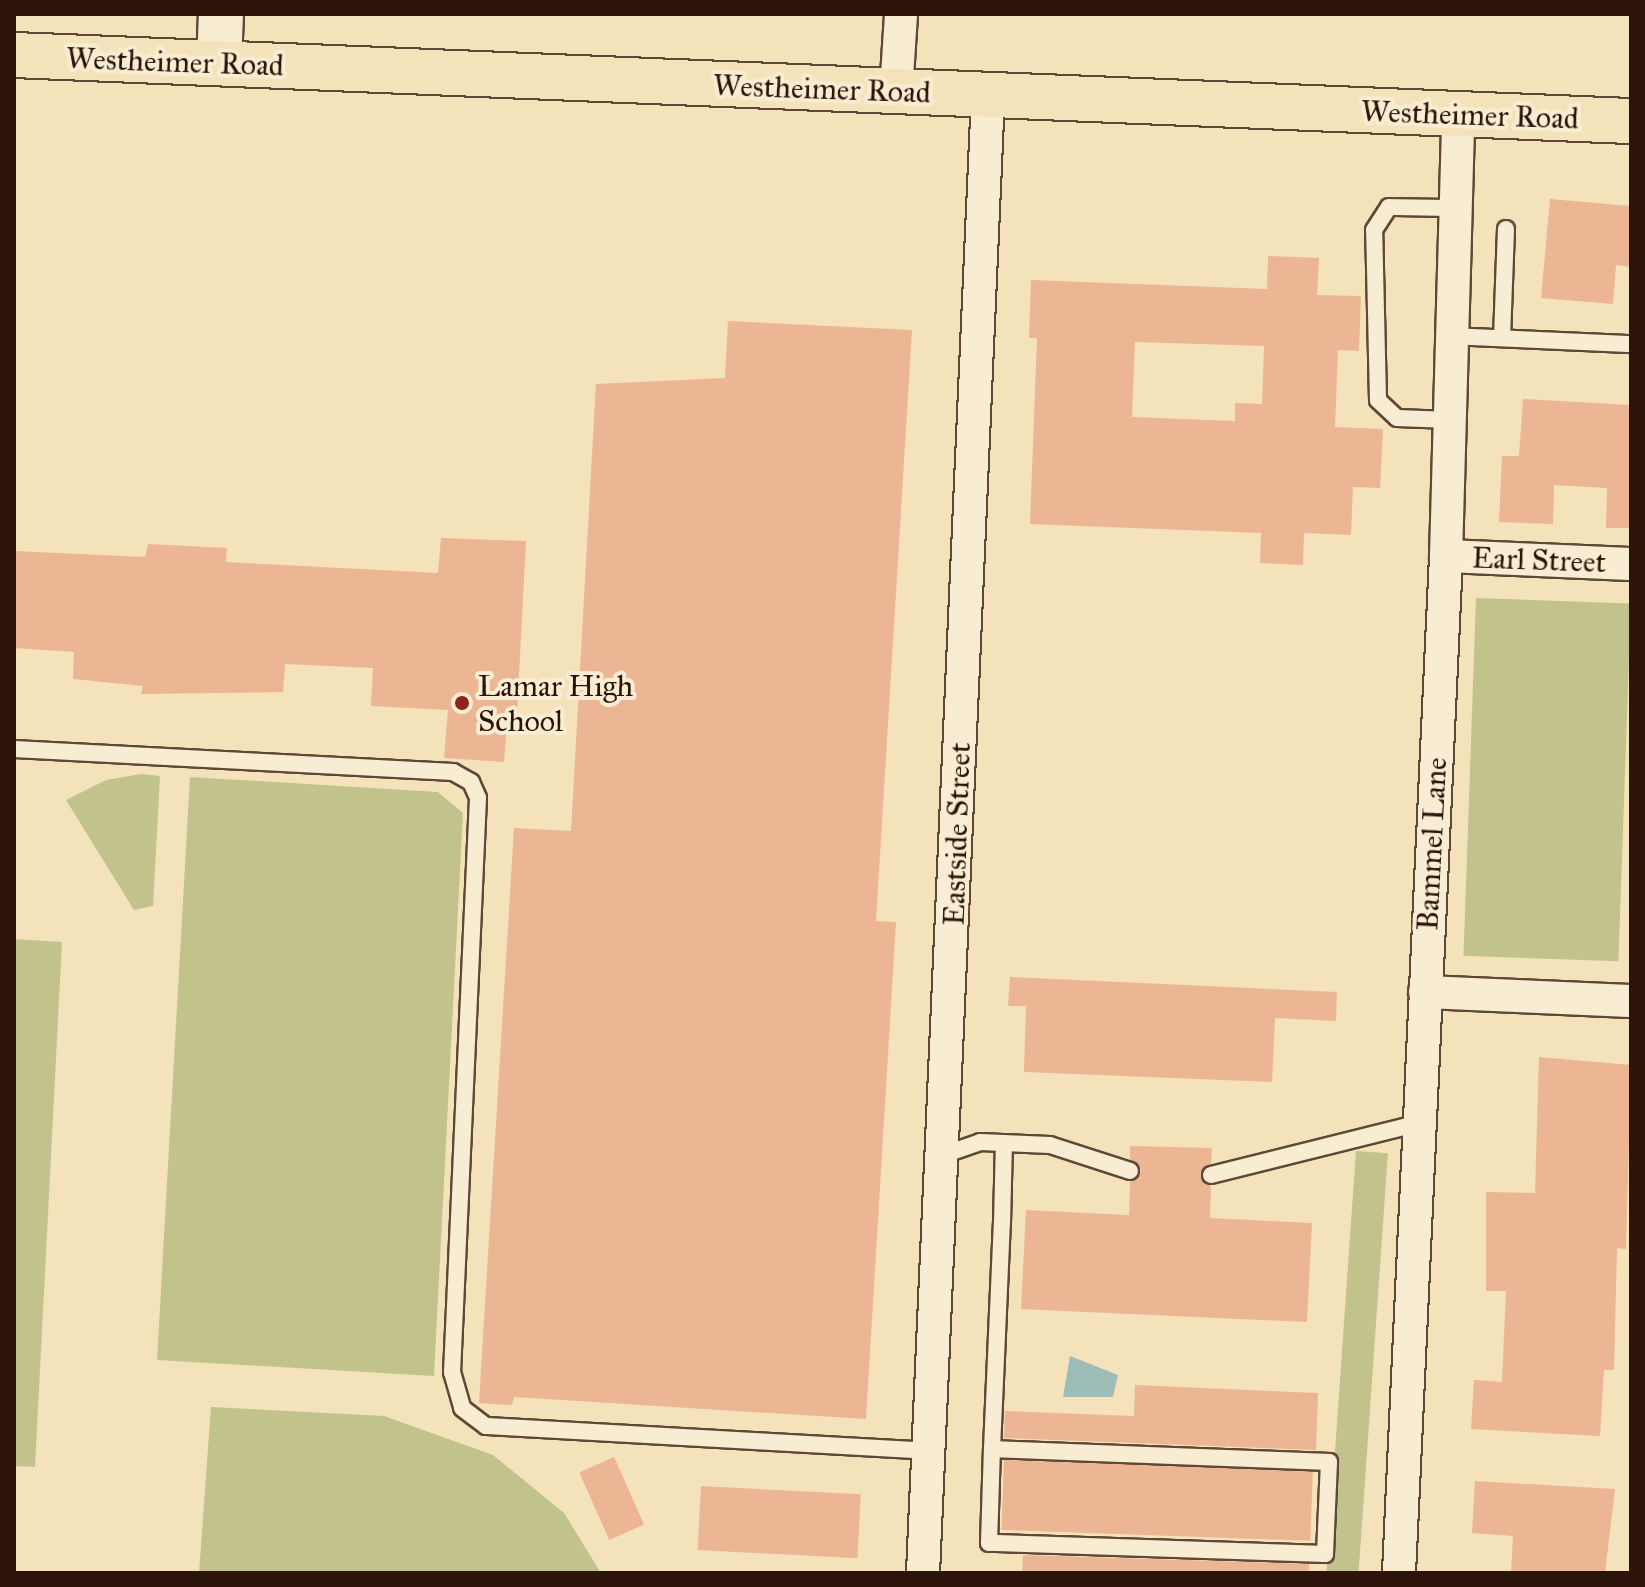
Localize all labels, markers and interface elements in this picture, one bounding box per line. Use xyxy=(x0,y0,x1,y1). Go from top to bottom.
street label: Westheimer Road xyxy=(65,40,285,84)
street label: Westheimer Road xyxy=(712,67,932,111)
street label: Westheimer Road xyxy=(1360,93,1580,137)
street label: Earl Street xyxy=(1471,540,1607,580)
place label: Lamar High School xyxy=(478,668,633,738)
marker: Lamar High School xyxy=(453,694,471,712)
street label: Eastside Street xyxy=(936,742,978,926)
street label: Bammel Lane xyxy=(1409,756,1455,932)

